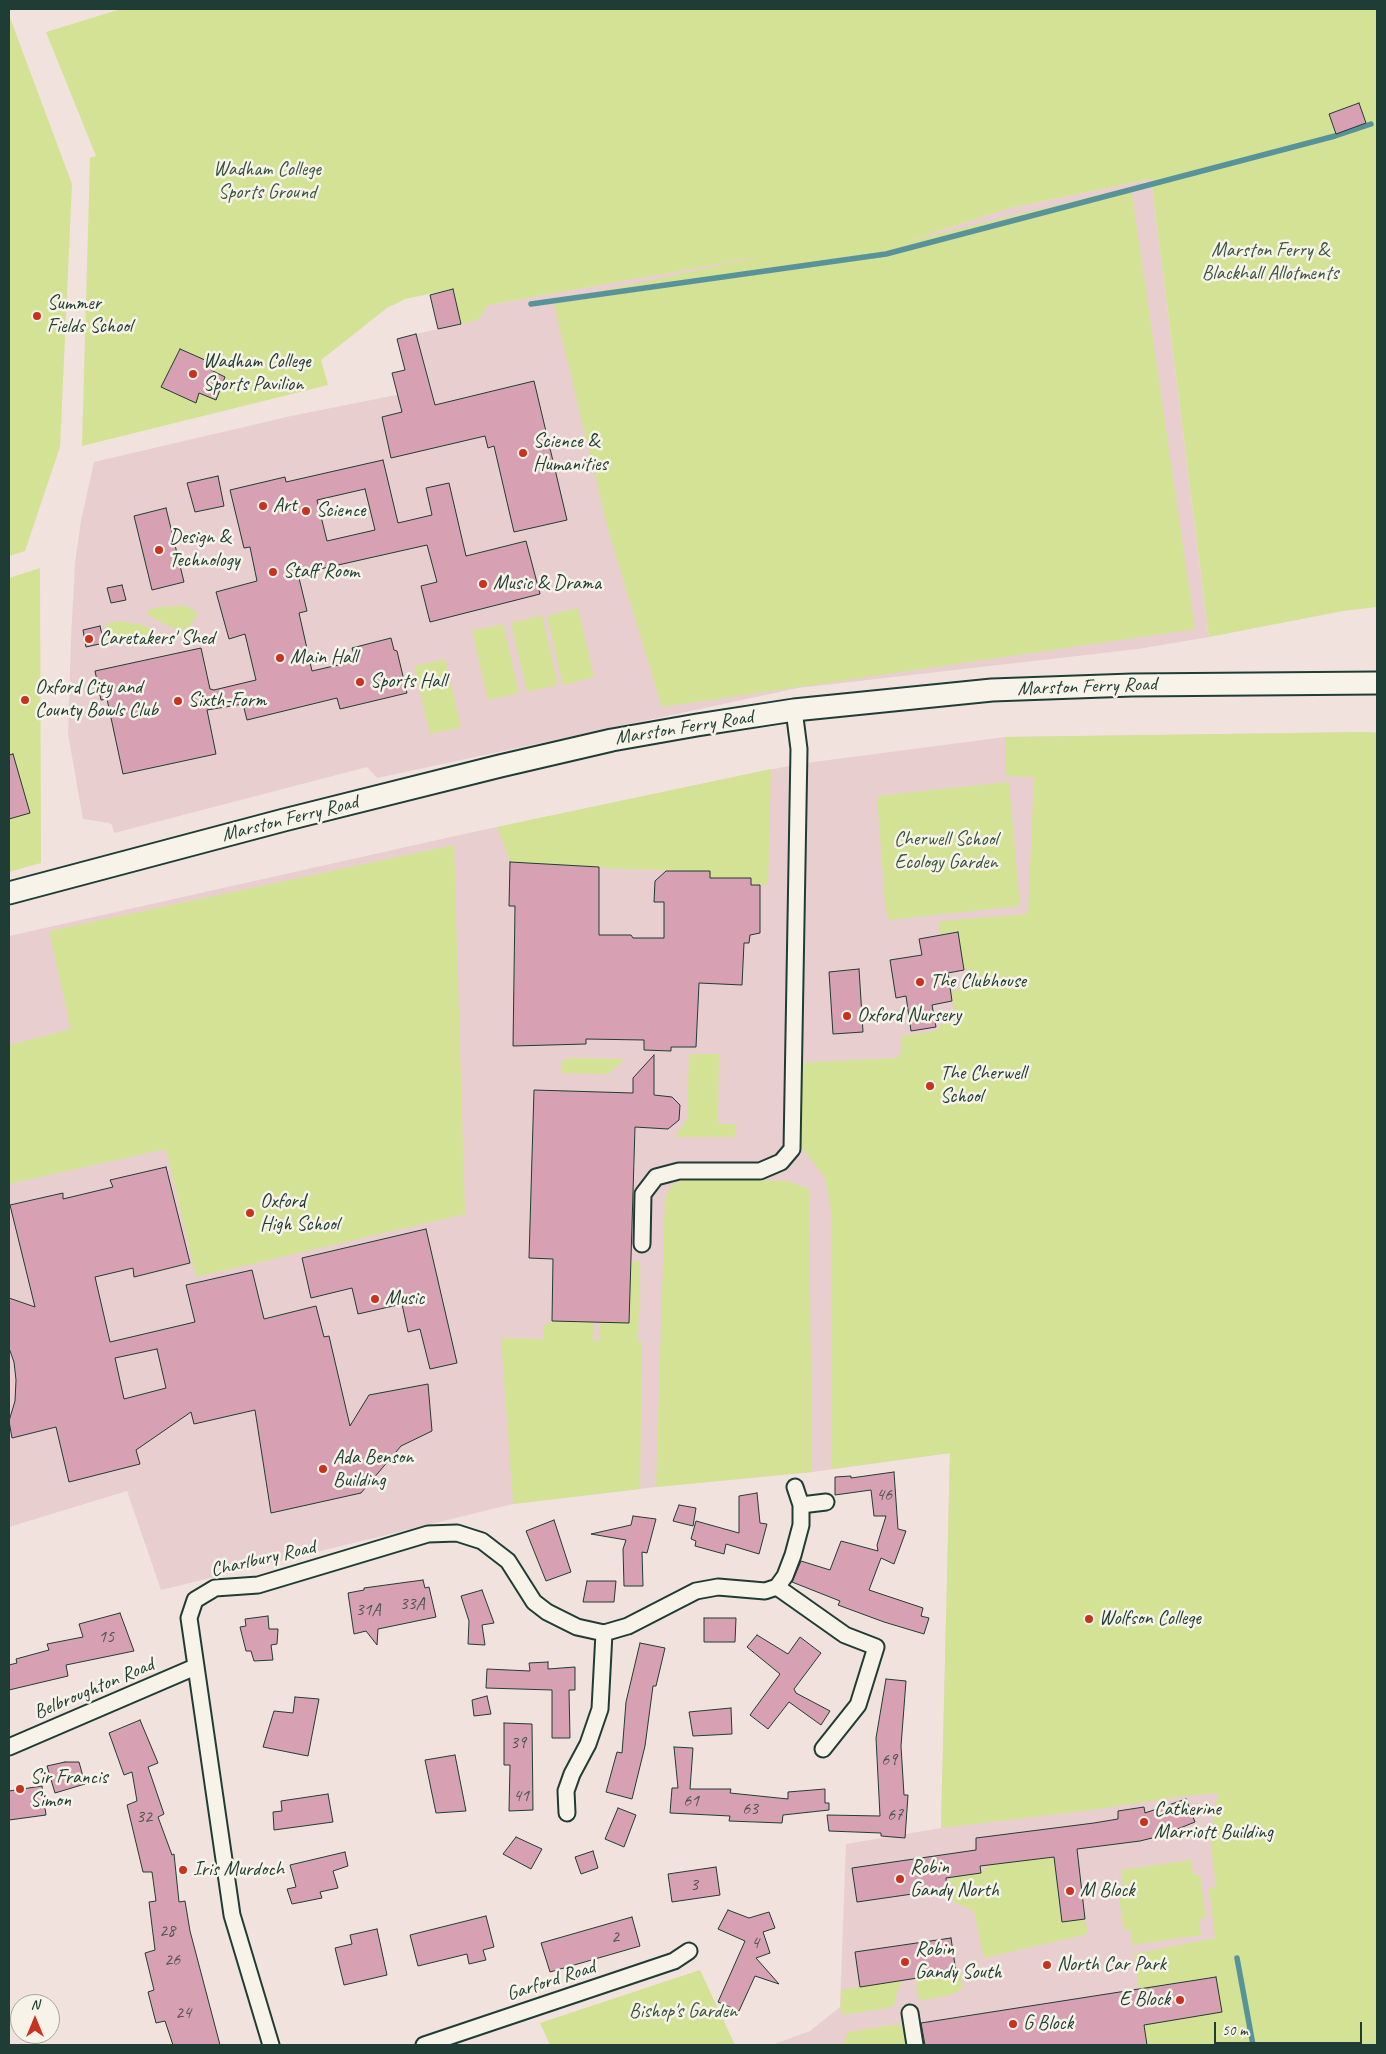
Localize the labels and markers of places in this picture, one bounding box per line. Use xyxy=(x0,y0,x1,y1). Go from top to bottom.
place label: Summer Fields School xyxy=(47,292,132,339)
marker: Summer Fields School xyxy=(31,310,43,322)
place label: Wadham College Sports Pavilion xyxy=(203,350,310,397)
marker: Wadham College Sports Pavilion xyxy=(187,368,199,380)
place label: Science & Humanities xyxy=(533,430,607,477)
marker: Science & Humanities xyxy=(517,447,529,459)
place label: Art xyxy=(273,494,297,518)
place label: Science xyxy=(316,499,366,523)
marker: Art xyxy=(257,500,269,512)
marker: Science xyxy=(300,505,312,517)
place label: Design & Technology xyxy=(169,526,239,573)
marker: Design & Technology xyxy=(153,544,165,556)
place label: Staff Room xyxy=(283,560,359,584)
marker: Staff Room xyxy=(267,566,279,578)
place label: Music & Drama xyxy=(493,572,601,596)
marker: Music & Drama xyxy=(477,578,489,590)
place label: Caretakers' Shed xyxy=(99,627,214,651)
marker: Caretakers' Shed xyxy=(83,633,95,645)
place label: Main Hall xyxy=(290,646,357,670)
marker: Main Hall xyxy=(274,652,286,664)
place label: Sports Hall xyxy=(370,670,447,694)
place label: Oxford City and County Bowls Club xyxy=(35,676,158,723)
marker: Sports Hall xyxy=(354,676,366,688)
place label: Sixth-Form xyxy=(188,689,266,713)
marker: Oxford City and County Bowls Club xyxy=(19,694,31,706)
marker: Sixth-Form xyxy=(172,695,184,707)
place label: The Clubhouse xyxy=(930,970,1026,994)
marker: The Clubhouse xyxy=(914,976,926,988)
place label: Oxford Nursery xyxy=(857,1004,961,1028)
marker: Oxford Nursery xyxy=(841,1010,853,1022)
place label: The Cherwell School xyxy=(940,1062,1026,1109)
marker: The Cherwell School xyxy=(924,1080,936,1092)
place label: Oxford High School xyxy=(260,1190,339,1237)
marker: Oxford High School xyxy=(244,1207,256,1219)
place label: Music xyxy=(385,1287,424,1311)
marker: Music xyxy=(369,1293,381,1305)
place label: Ada Benson Building xyxy=(333,1446,413,1493)
marker: Ada Benson Building xyxy=(317,1463,329,1475)
place label: Wolfson College xyxy=(1099,1607,1201,1631)
marker: Wolfson College xyxy=(1083,1613,1095,1625)
place label: Sir Francis Simon xyxy=(30,1766,108,1813)
marker: Sir Francis Simon xyxy=(14,1783,26,1795)
place label: Catherine Marriott Building xyxy=(1154,1798,1273,1845)
marker: Catherine Marriott Building xyxy=(1138,1816,1150,1828)
place label: Robin Gandy North xyxy=(910,1856,999,1903)
place label: Iris Murdoch xyxy=(193,1858,284,1882)
marker: Iris Murdoch xyxy=(177,1864,189,1876)
marker: Robin Gandy North xyxy=(894,1873,906,1885)
place label: M Block xyxy=(1080,1879,1135,1903)
marker: M Block xyxy=(1064,1885,1076,1897)
place label: Robin Gandy South xyxy=(915,1938,1002,1985)
place label: North Car Park xyxy=(1057,1953,1166,1977)
marker: Robin Gandy South xyxy=(899,1956,911,1968)
marker: North Car Park xyxy=(1041,1959,1053,1971)
place label: E Block xyxy=(1119,1988,1170,2012)
marker: E Block xyxy=(1174,1994,1186,2006)
place label: G Block xyxy=(1023,2012,1073,2036)
marker: G Block xyxy=(1007,2018,1019,2030)

